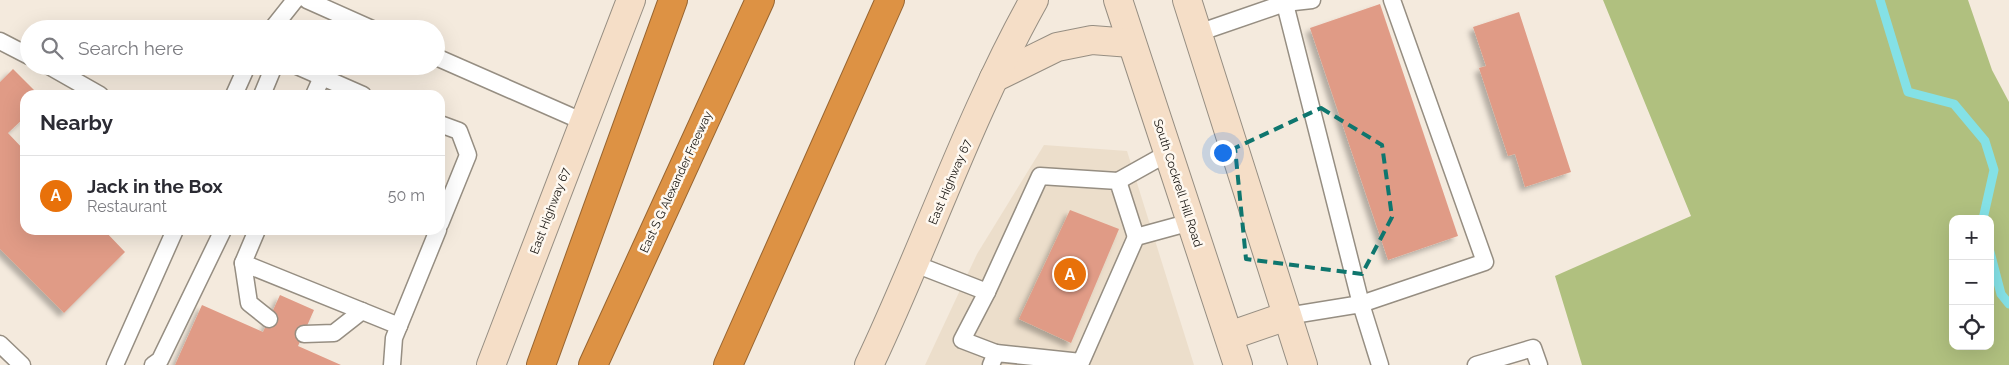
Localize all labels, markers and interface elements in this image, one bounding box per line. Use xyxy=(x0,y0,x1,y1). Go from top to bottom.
search box xyxy=(20,20,445,75)
icon: search xyxy=(38,34,66,62)
text: Search here xyxy=(78,37,184,59)
street label: East S G Alexander Freeway xyxy=(637,109,715,255)
text: Nearby xyxy=(40,110,113,135)
street label: South Cockrell Hill Road xyxy=(1151,117,1205,249)
street label: East Highway 67 xyxy=(926,137,975,227)
your location xyxy=(1210,140,1236,166)
street label: East Highway 67 xyxy=(527,165,573,256)
text: Jack in the Box xyxy=(87,175,223,197)
text: A xyxy=(51,186,61,205)
text: 50 m xyxy=(388,186,425,205)
text: Restaurant xyxy=(87,197,167,216)
map controls xyxy=(1949,215,1994,350)
button: + xyxy=(1949,215,1994,260)
pin: A xyxy=(1054,255,1086,293)
button: − xyxy=(1949,260,1994,305)
button: locate xyxy=(1949,305,1994,350)

